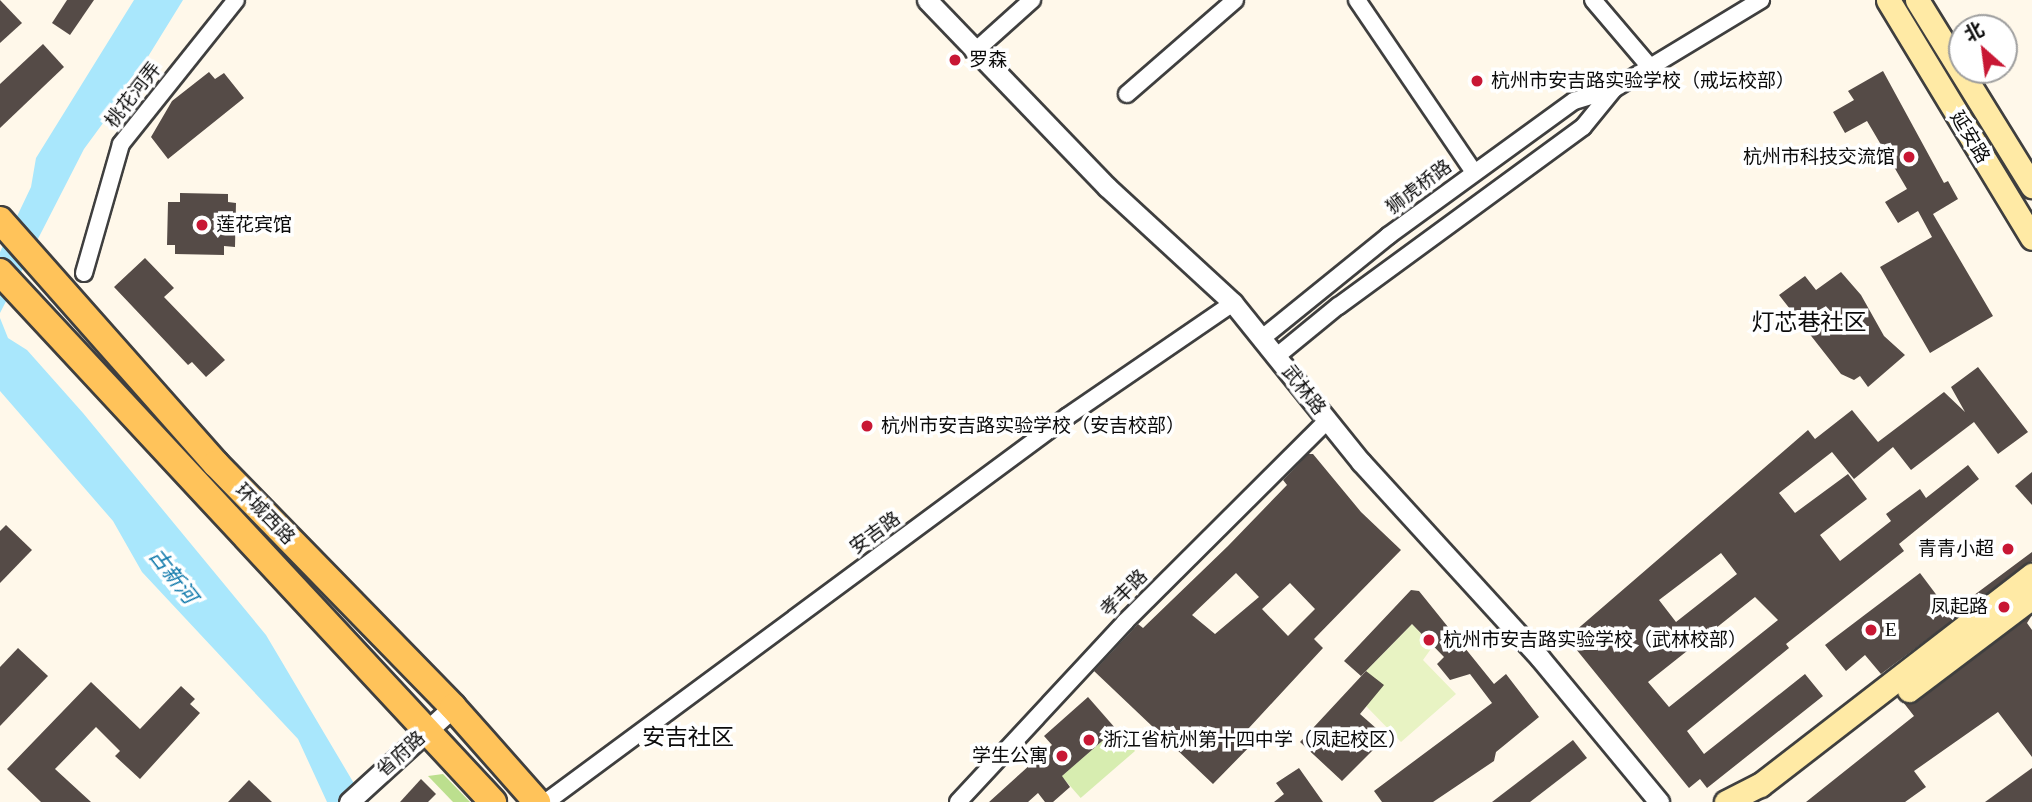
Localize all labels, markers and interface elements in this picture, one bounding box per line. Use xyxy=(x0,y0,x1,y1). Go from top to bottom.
north arrow xyxy=(1948,14,2018,84)
text: 北 xyxy=(1961,18,1987,46)
place label: 罗森 xyxy=(969,49,1007,71)
marker: 罗森 xyxy=(947,52,963,68)
street label: 桃花河弄 xyxy=(101,58,165,132)
place label: 杭州市安吉路实验学校（戒坛校部） xyxy=(1491,70,1795,92)
marker: 杭州市安吉路实验学校（戒坛校部） xyxy=(1469,73,1485,89)
street label: 延安路 xyxy=(1946,107,1994,167)
place label: 杭州市科技交流馆 xyxy=(1743,146,1895,168)
marker: 杭州市科技交流馆 xyxy=(1901,149,1917,165)
street label: 狮虎桥路 xyxy=(1382,155,1456,219)
place label: 莲花宾馆 xyxy=(216,214,292,236)
marker: 莲花宾馆 xyxy=(194,217,210,233)
district label: 灯芯巷社区 xyxy=(1752,309,1866,337)
street label: 武林路 xyxy=(1277,361,1331,419)
place label: 杭州市安吉路实验学校（安吉校部） xyxy=(881,415,1185,437)
marker: 杭州市安吉路实验学校（安吉校部） xyxy=(859,418,875,434)
street label: 环城西路 xyxy=(230,479,300,549)
street label: 安吉路 xyxy=(845,507,905,559)
place label: 青青小超 xyxy=(1918,538,1994,560)
marker: 青青小超 xyxy=(2000,541,2016,557)
water label: 古新河 xyxy=(144,543,202,609)
street label: 孝丰路 xyxy=(1096,565,1152,621)
place label: 凤起路 xyxy=(1931,596,1988,618)
marker: 凤起路 xyxy=(1994,597,2014,617)
place label: E xyxy=(1885,619,1897,641)
marker: E xyxy=(1863,622,1879,638)
place label: 杭州市安吉路实验学校（武林校部） xyxy=(1443,629,1747,651)
marker: 杭州市安吉路实验学校（武林校部） xyxy=(1421,632,1437,648)
district label: 安吉社区 xyxy=(642,724,734,752)
street label: 省府路 xyxy=(372,726,430,782)
place label: 浙江省杭州第十四中学（凤起校区） xyxy=(1103,729,1407,751)
marker: 浙江省杭州第十四中学（凤起校区） xyxy=(1081,732,1097,748)
place label: 学生公寓 xyxy=(972,745,1048,767)
marker: 学生公寓 xyxy=(1054,748,1070,764)

